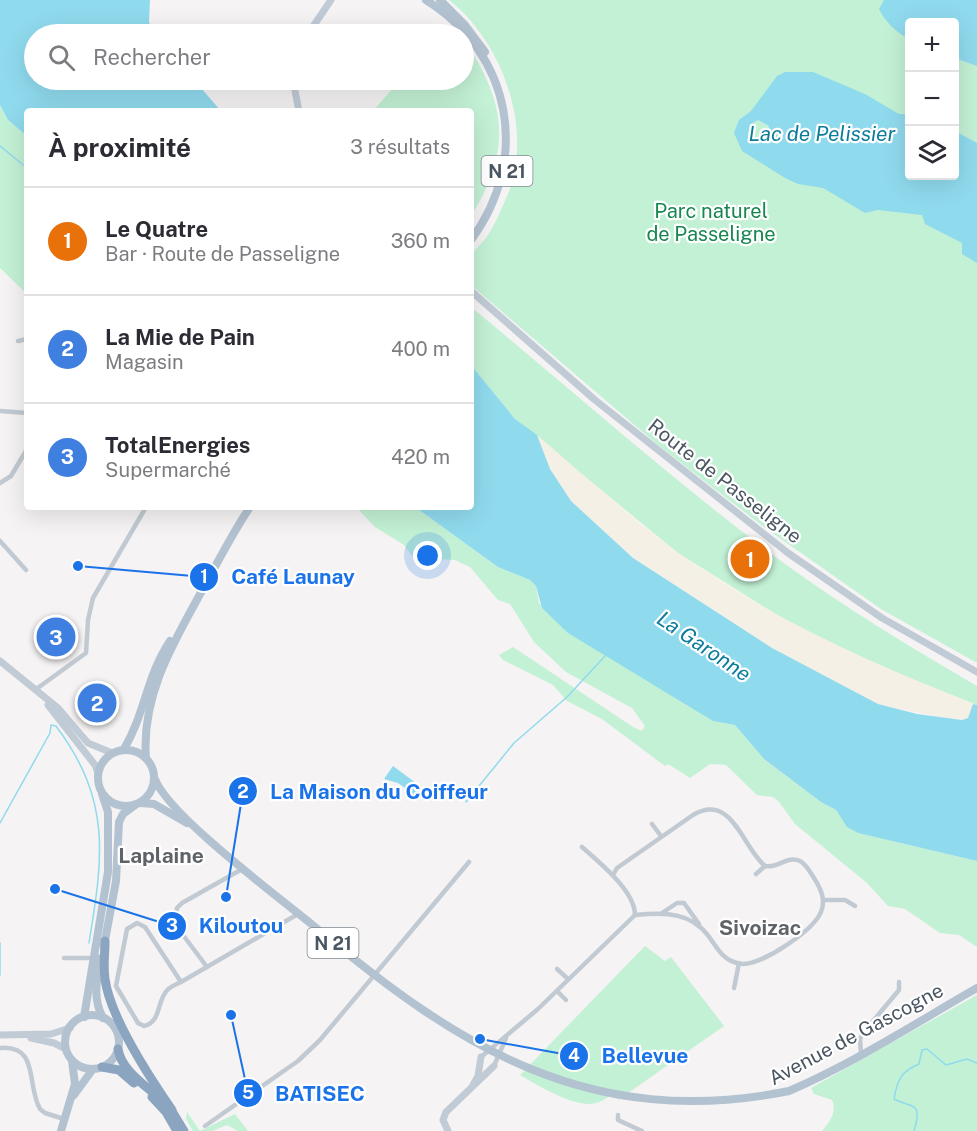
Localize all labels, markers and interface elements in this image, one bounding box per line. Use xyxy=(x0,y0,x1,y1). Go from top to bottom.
map controls xyxy=(905,18,959,180)
button: + xyxy=(905,18,959,72)
search box xyxy=(24,24,474,90)
icon: search xyxy=(45,41,78,74)
text: Rechercher xyxy=(93,44,211,70)
button: − xyxy=(905,72,959,126)
water label: Lac de Pelissier xyxy=(749,121,897,146)
button: layers xyxy=(905,126,959,180)
text: À proximité xyxy=(48,132,191,163)
text: 3 résultats xyxy=(350,135,450,159)
road number: N 21 xyxy=(482,156,532,186)
park label: Parc naturel de Passeligne xyxy=(646,199,776,246)
text: Le Quatre xyxy=(105,216,208,242)
text: 1 xyxy=(63,229,72,253)
text: 360 m xyxy=(391,229,450,253)
text: Bar · Route de Passeligne xyxy=(105,242,340,266)
text: La Mie de Pain xyxy=(105,324,255,350)
text: 2 xyxy=(61,337,74,361)
text: 400 m xyxy=(391,337,450,361)
text: Magasin xyxy=(105,350,184,374)
street label: Route de Passeligne xyxy=(643,413,807,549)
text: TotalEnergies xyxy=(105,432,250,458)
text: 3 xyxy=(61,445,74,469)
text: 420 m xyxy=(391,445,450,469)
text: Supermarché xyxy=(105,458,231,482)
pin: 1 xyxy=(730,536,770,582)
your location xyxy=(413,541,442,570)
callout: Café Launay xyxy=(189,557,367,596)
text: Café Launay xyxy=(231,564,355,589)
text: 1 xyxy=(200,566,208,587)
water label: La Garonne xyxy=(652,606,756,686)
pin: 3 xyxy=(36,614,76,660)
pin: 2 xyxy=(78,680,116,726)
callout: La Maison du Coiffeur xyxy=(228,772,500,811)
text: La Maison du Coiffeur xyxy=(270,779,488,804)
text: 2 xyxy=(237,781,249,802)
district label: Laplaine xyxy=(118,843,204,868)
callout: Kiloutou xyxy=(157,906,295,945)
text: Kiloutou xyxy=(199,913,283,938)
text: 3 xyxy=(166,915,178,936)
district label: Sivoizac xyxy=(719,915,801,940)
road number: N 21 xyxy=(308,928,358,958)
street label: Avenue de Gascogne xyxy=(765,978,947,1090)
callout: Bellevue xyxy=(559,1036,700,1075)
text: Bellevue xyxy=(602,1043,688,1068)
text: 4 xyxy=(568,1045,580,1066)
callout: BATISEC xyxy=(233,1074,377,1113)
text: BATISEC xyxy=(275,1081,365,1106)
text: 5 xyxy=(242,1082,254,1103)

